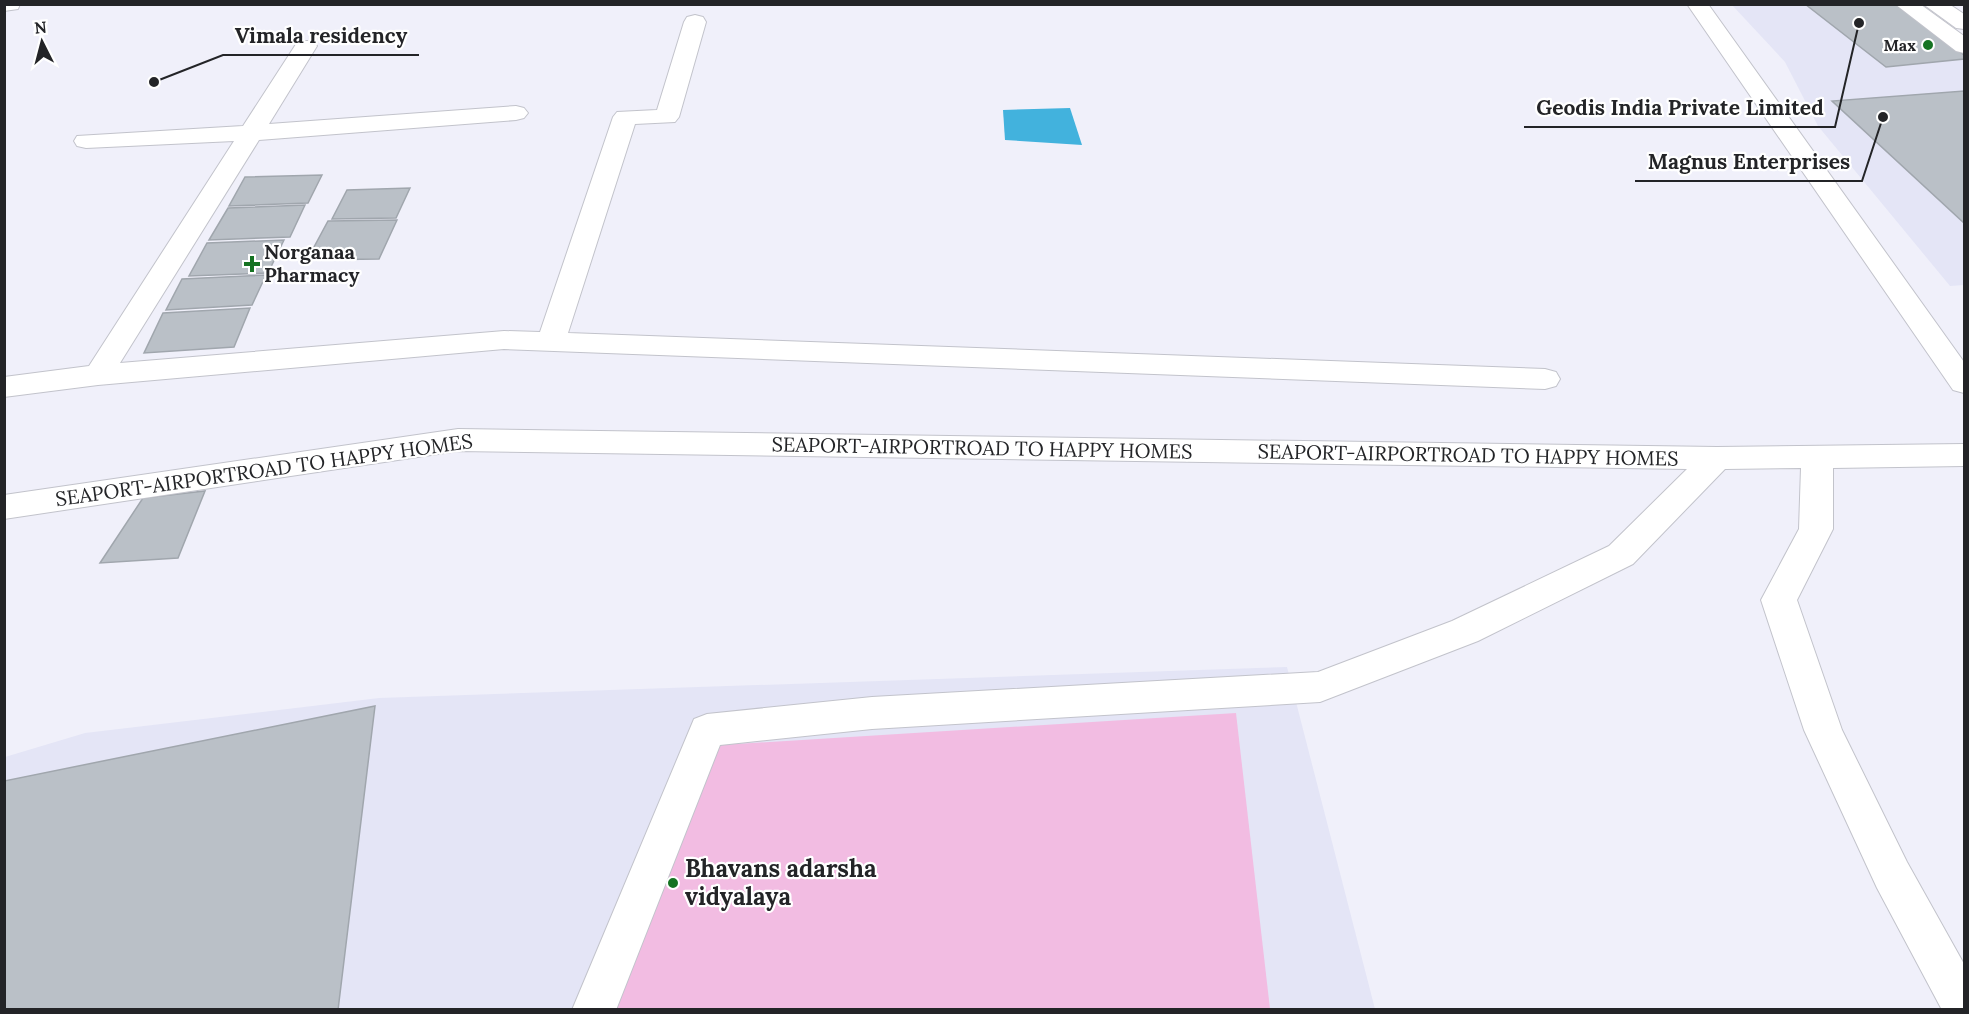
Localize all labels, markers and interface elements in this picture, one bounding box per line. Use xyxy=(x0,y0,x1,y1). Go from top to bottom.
north arrow xyxy=(12,12,72,72)
text: N xyxy=(33,16,48,38)
callout: Vimala residency xyxy=(223,16,419,55)
text: Vimala residency xyxy=(235,22,408,49)
place label: Max xyxy=(1883,35,1916,55)
marker: Max xyxy=(1921,38,1935,52)
callout: Geodis India Private Limited xyxy=(1524,88,1835,127)
text: Geodis India Private Limited xyxy=(1536,94,1824,121)
callout: Magnus Enterprises xyxy=(1635,142,1862,181)
text: Magnus Enterprises xyxy=(1648,148,1850,175)
place label: Norganaa Pharmacy xyxy=(264,239,359,287)
marker: Norganaa Pharmacy xyxy=(245,257,259,271)
street label: SEAPORT-AIRPORTROAD TO HAPPY HOMES xyxy=(54,428,474,511)
street label: SEAPORT-AIRPORTROAD TO HAPPY HOMES xyxy=(771,431,1193,464)
street label: SEAPORT-AIRPORTROAD TO HAPPY HOMES xyxy=(1257,438,1679,471)
place label: Bhavans adarsha vidyalaya xyxy=(685,853,877,912)
marker: Bhavans adarsha vidyalaya xyxy=(666,876,680,890)

